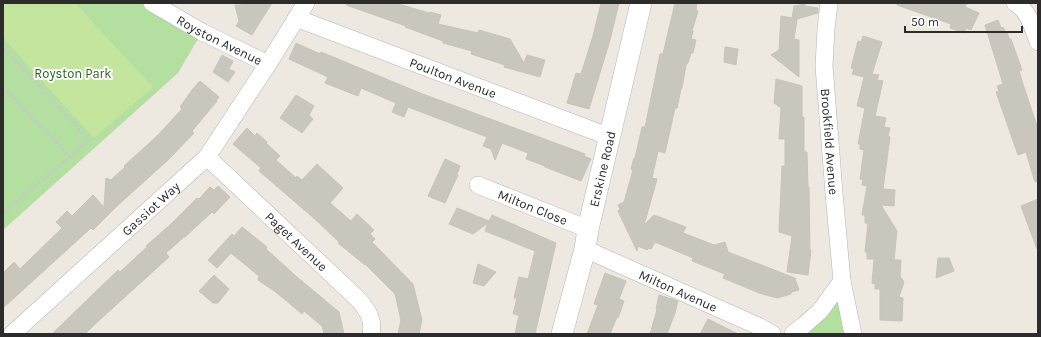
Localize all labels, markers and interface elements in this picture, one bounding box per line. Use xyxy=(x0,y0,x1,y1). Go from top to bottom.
scale bar xyxy=(905,8,1022,34)
street label: Royston Avenue xyxy=(174,12,265,68)
text: 50 m xyxy=(911,15,939,29)
street label: Poulton Avenue xyxy=(407,55,499,101)
park label: Royston Park xyxy=(34,66,112,81)
street label: Brookfield Avenue xyxy=(818,88,841,196)
street label: Erskine Road xyxy=(586,130,619,209)
street label: Gassiot Way xyxy=(119,179,183,239)
street label: Milton Close xyxy=(496,187,570,228)
street label: Paget Avenue xyxy=(262,209,330,274)
street label: Milton Avenue xyxy=(636,267,720,315)

